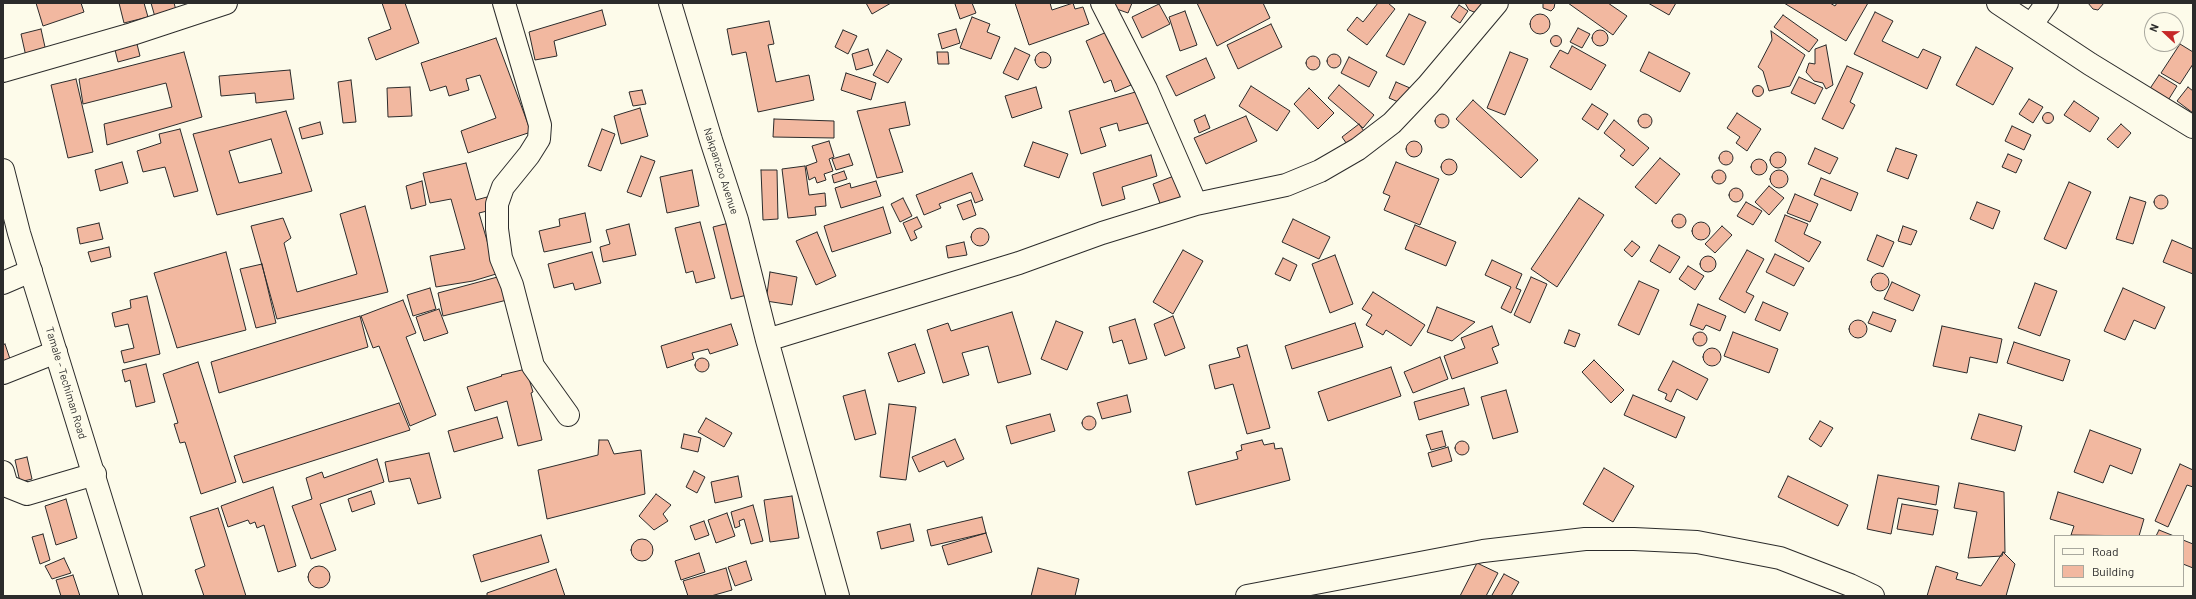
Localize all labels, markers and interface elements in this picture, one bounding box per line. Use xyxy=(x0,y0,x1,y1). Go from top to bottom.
north arrow xyxy=(2144,12,2184,52)
text: N xyxy=(2146,22,2161,34)
street label: Nakpanzoo Avenue xyxy=(701,126,741,216)
street label: Tamale - Techiman Road xyxy=(43,325,89,441)
legend xyxy=(2054,535,2184,587)
text: Road xyxy=(2092,544,2119,558)
text: Building xyxy=(2092,564,2134,578)

